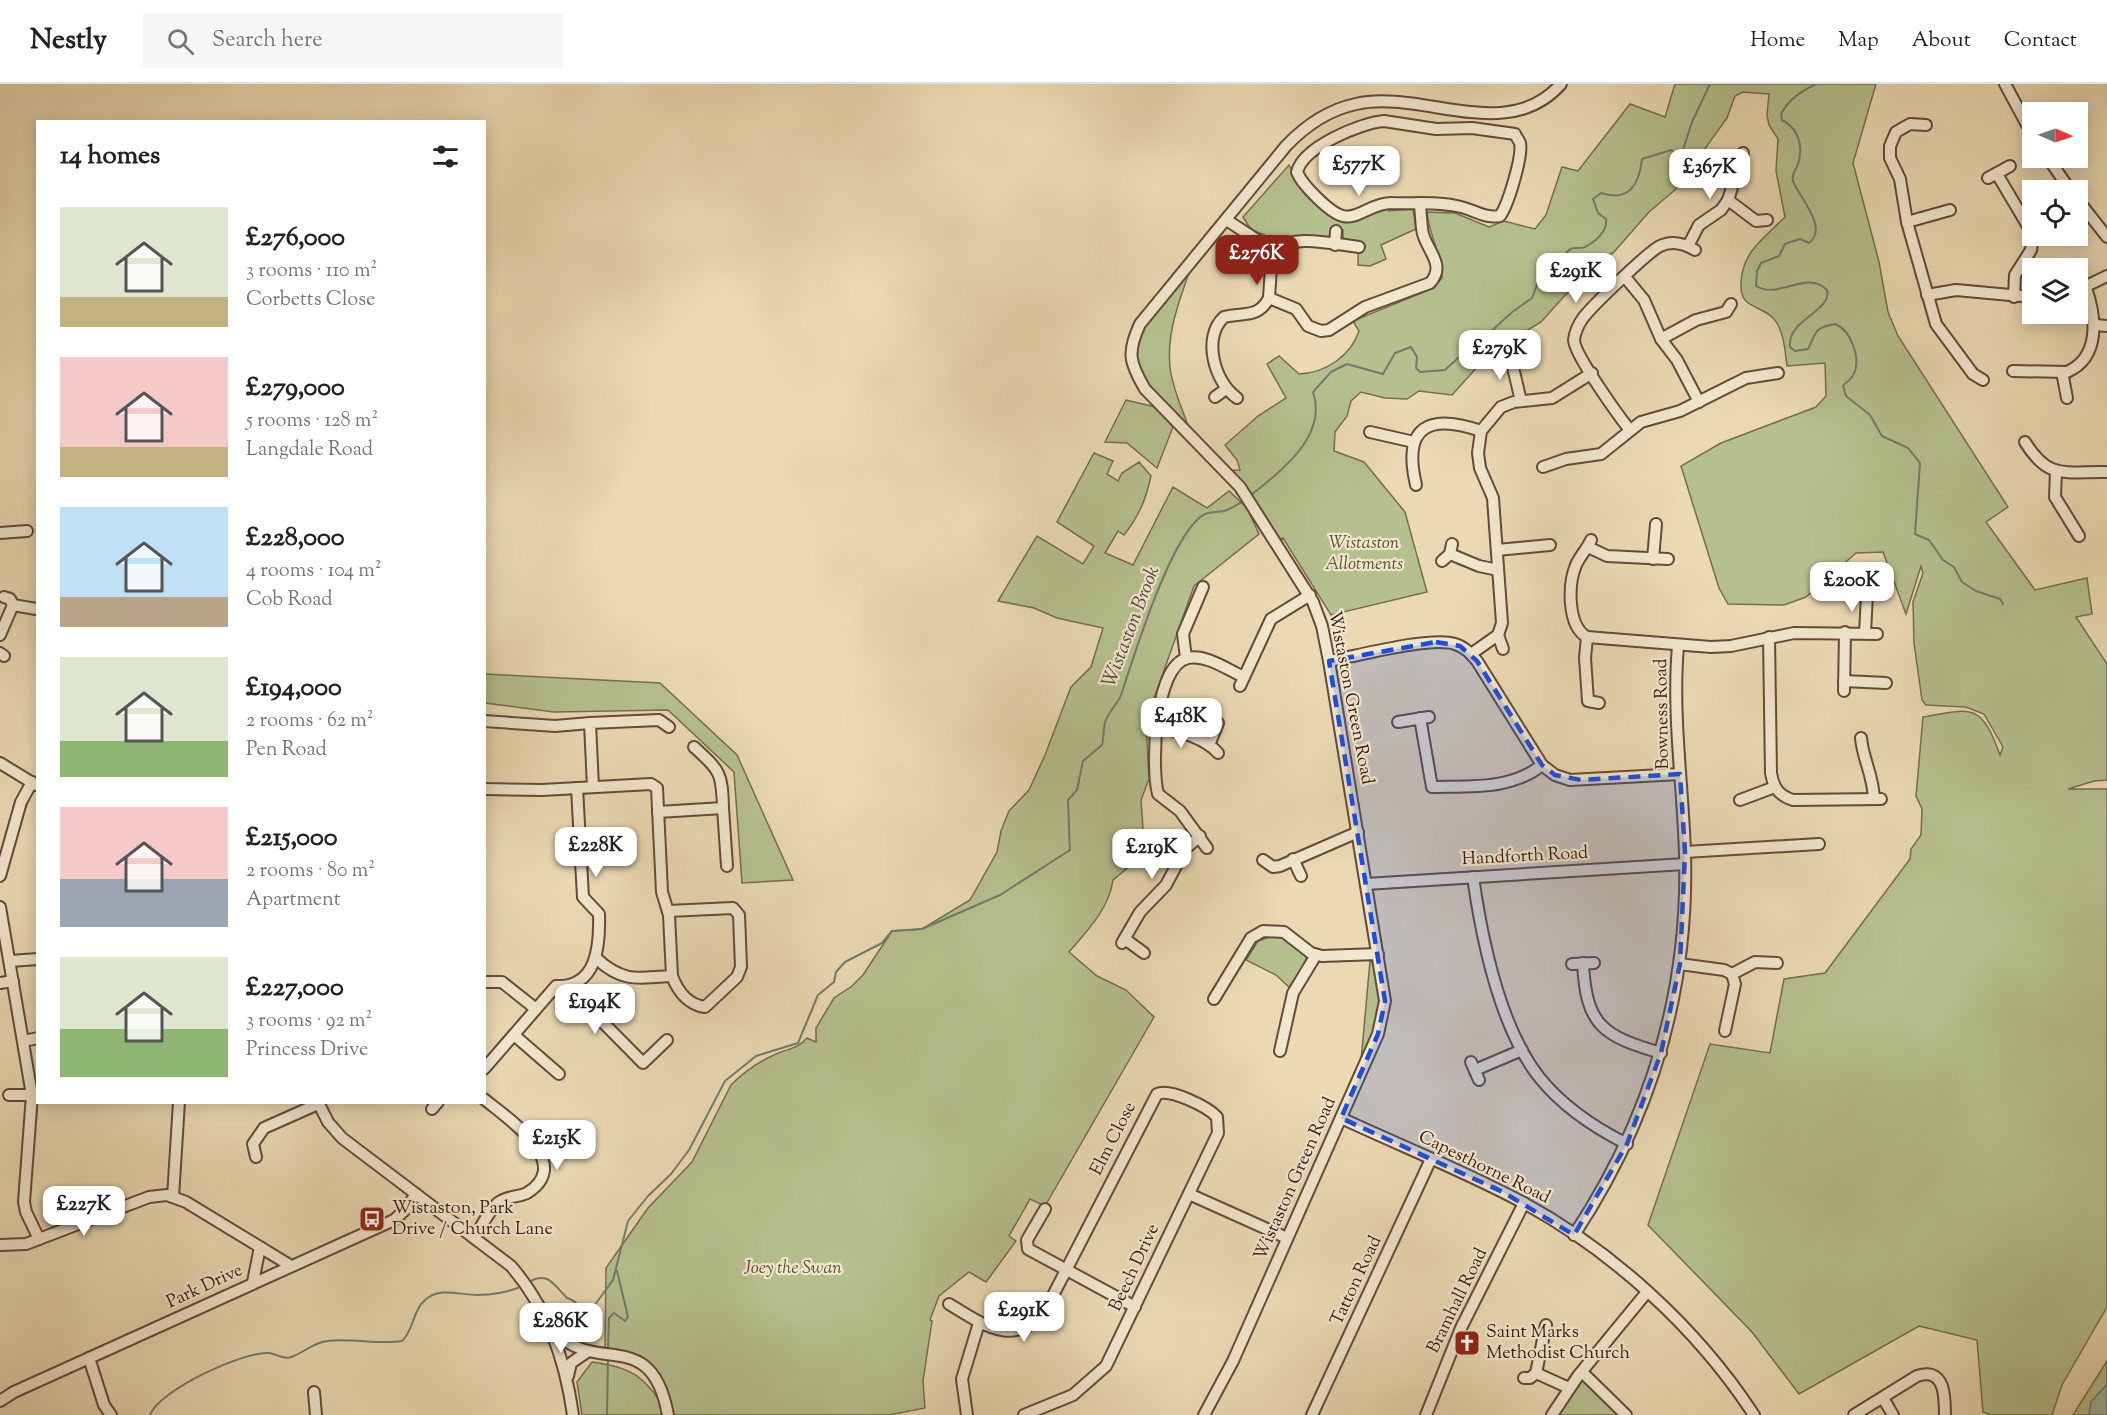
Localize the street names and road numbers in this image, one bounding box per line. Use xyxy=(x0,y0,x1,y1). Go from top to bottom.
street label: Wistaston Green Road xyxy=(1320,609,1380,787)
street label: Bowness Road xyxy=(1649,658,1677,770)
street label: Handforth Road xyxy=(1461,841,1589,873)
street label: Wistaston Green Road xyxy=(1248,1093,1344,1265)
street label: Elm Close xyxy=(1084,1098,1144,1180)
street label: Capesthorne Road xyxy=(1414,1125,1554,1211)
street label: Beech Drive xyxy=(1103,1220,1167,1316)
street label: Tatton Road xyxy=(1325,1232,1389,1330)
street label: Bramhall Road xyxy=(1421,1244,1495,1358)
street label: Park Drive xyxy=(163,1258,247,1316)

